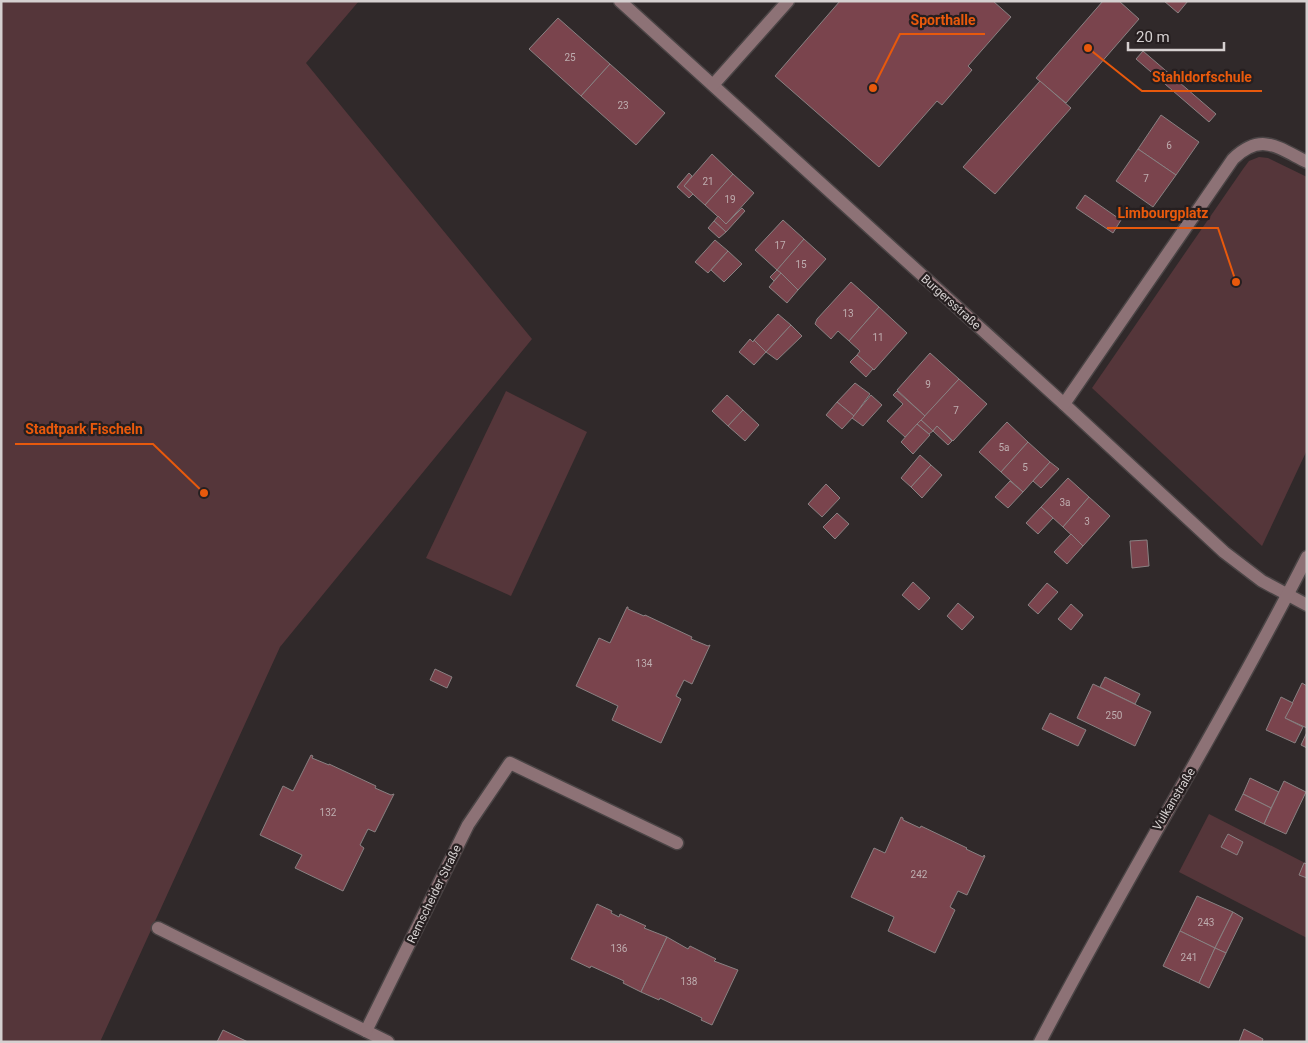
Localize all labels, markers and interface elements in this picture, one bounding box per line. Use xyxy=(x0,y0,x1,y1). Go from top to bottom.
callout: Sporthalle xyxy=(900,5,985,34)
text: Sporthalle xyxy=(911,12,976,28)
scale bar xyxy=(1128,20,1224,52)
text: 20 m xyxy=(1136,28,1170,46)
house number: 25 xyxy=(564,52,576,63)
callout: Stahldorfschule xyxy=(1142,62,1262,91)
text: Stahldorfschule xyxy=(1152,69,1252,85)
house number: 23 xyxy=(617,100,629,111)
house number: 6 xyxy=(1166,140,1172,151)
house number: 7 xyxy=(1143,173,1149,184)
house number: 21 xyxy=(702,176,714,187)
house number: 19 xyxy=(724,194,736,205)
callout: Limbourgplatz xyxy=(1107,199,1218,228)
text: Limbourgplatz xyxy=(1118,205,1208,221)
house number: 17 xyxy=(774,240,786,251)
house number: 15 xyxy=(795,259,807,270)
street label: Burgersstraße xyxy=(918,272,984,332)
house number: 13 xyxy=(842,308,854,319)
house number: 11 xyxy=(872,332,884,343)
house number: 9 xyxy=(925,379,931,390)
house number: 7 xyxy=(953,405,959,416)
callout: Stadtpark Fischeln xyxy=(15,415,153,444)
text: Stadtpark Fischeln xyxy=(25,421,143,437)
house number: 5a xyxy=(998,442,1010,453)
house number: 5 xyxy=(1022,462,1028,473)
house number: 3a xyxy=(1059,497,1071,508)
house number: 3 xyxy=(1084,516,1090,527)
house number: 134 xyxy=(636,658,653,669)
house number: 250 xyxy=(1106,710,1123,721)
street label: Vulkanstraße xyxy=(1150,765,1198,833)
house number: 132 xyxy=(320,807,337,818)
street label: Remscheider Straße xyxy=(404,843,464,945)
house number: 242 xyxy=(911,869,928,880)
house number: 243 xyxy=(1198,917,1214,928)
house number: 136 xyxy=(611,943,628,954)
house number: 241 xyxy=(1181,952,1197,963)
house number: 138 xyxy=(681,976,698,987)

